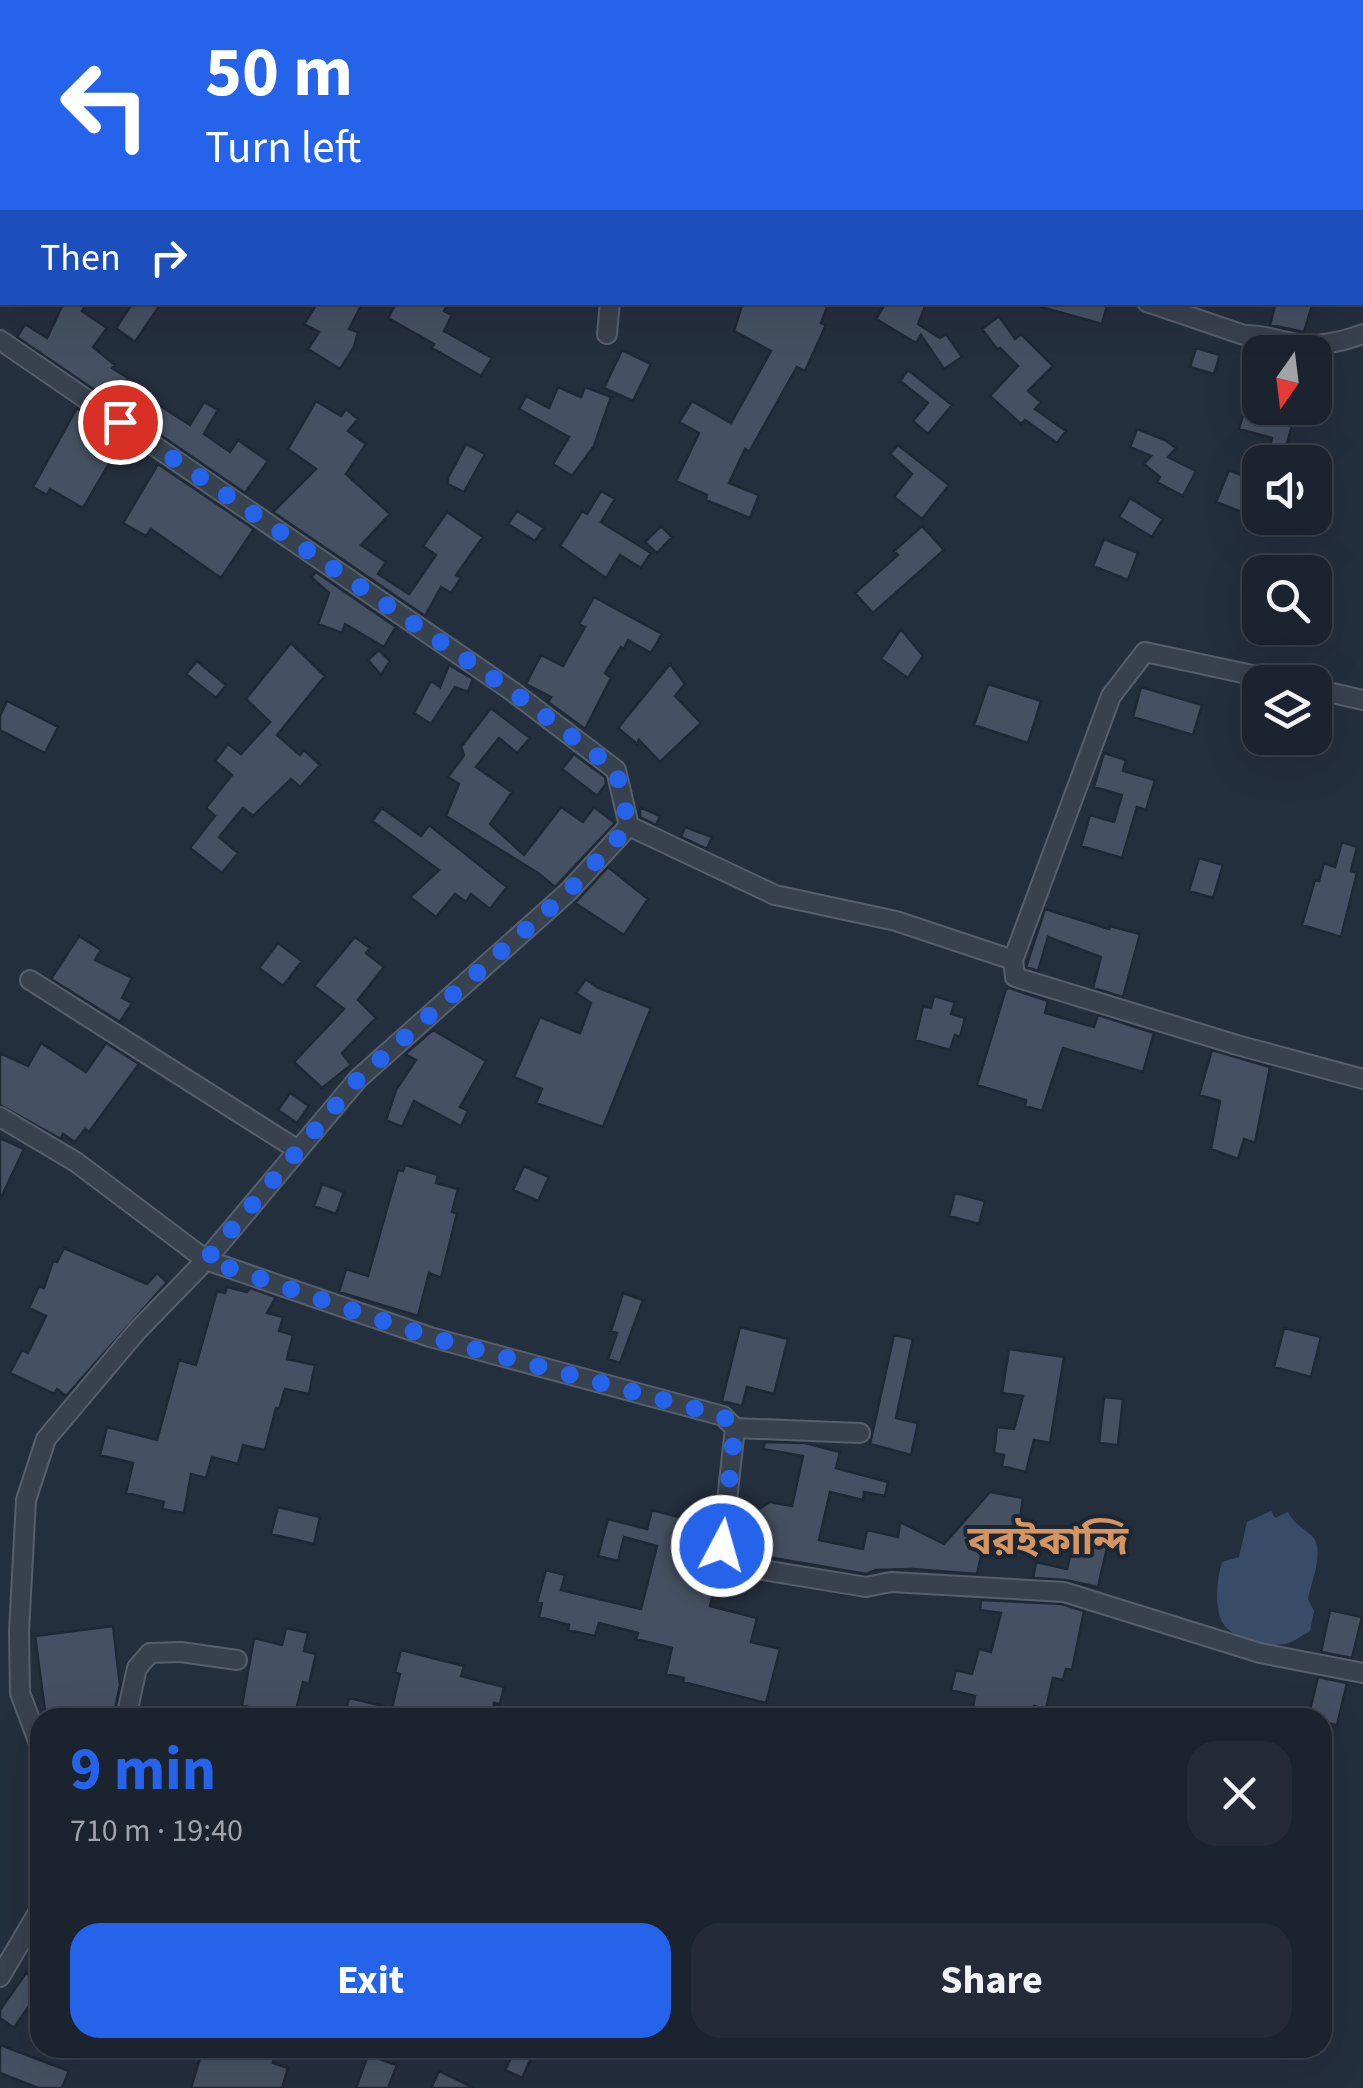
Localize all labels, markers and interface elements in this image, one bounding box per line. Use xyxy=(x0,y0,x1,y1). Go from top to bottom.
text: 50 m xyxy=(205,23,353,123)
icon: left xyxy=(40,40,170,170)
text: Turn left xyxy=(205,116,361,180)
icon: right xyxy=(141,230,196,285)
text: Then xyxy=(40,231,121,285)
north arrow xyxy=(1242,335,1332,425)
map controls xyxy=(1242,335,1332,755)
pin xyxy=(78,380,163,465)
icon: arrive xyxy=(93,395,148,450)
button: sound xyxy=(1242,445,1332,535)
button: search xyxy=(1242,555,1332,645)
button: layers xyxy=(1242,665,1332,755)
position arrow xyxy=(670,1494,774,1598)
district label: বরইকান্দি xyxy=(967,1513,1130,1570)
text: 9 min xyxy=(70,1728,216,1813)
button: close xyxy=(1187,1741,1292,1846)
text: 710 m · 19:40 xyxy=(70,1808,243,1854)
button: Exit xyxy=(70,1923,671,2038)
button: Share xyxy=(691,1923,1292,2038)

